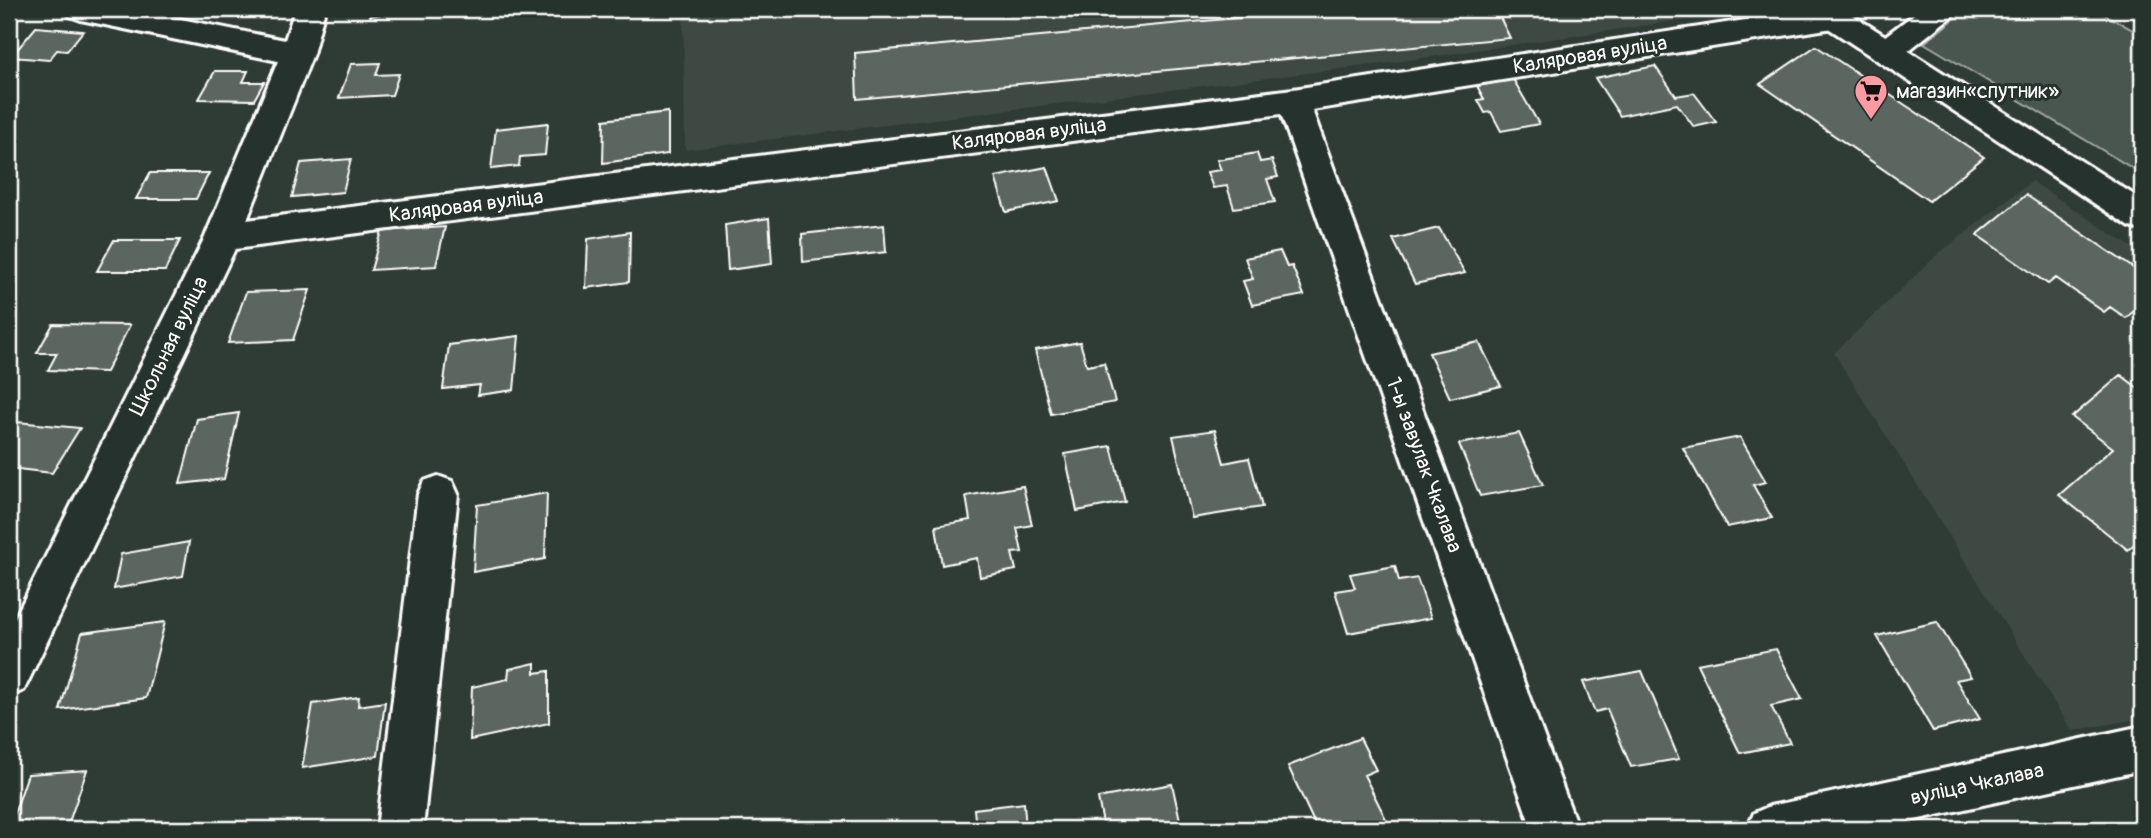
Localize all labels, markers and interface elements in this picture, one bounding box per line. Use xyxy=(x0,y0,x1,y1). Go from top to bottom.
street label: Каляровая вуліца xyxy=(1511,30,1669,80)
supermarket icon: магазин«спутник» xyxy=(1852,72,1890,121)
place label: магазин«спутник» xyxy=(1896,78,2059,105)
street label: Каляровая вуліца xyxy=(950,111,1108,157)
street label: Каляровая вуліца xyxy=(387,183,545,229)
street label: Школьная вуліца xyxy=(124,272,214,420)
street label: 1-ы завулак Чкалава xyxy=(1380,374,1468,556)
street label: вуліца Чкалава xyxy=(1908,757,2046,811)

